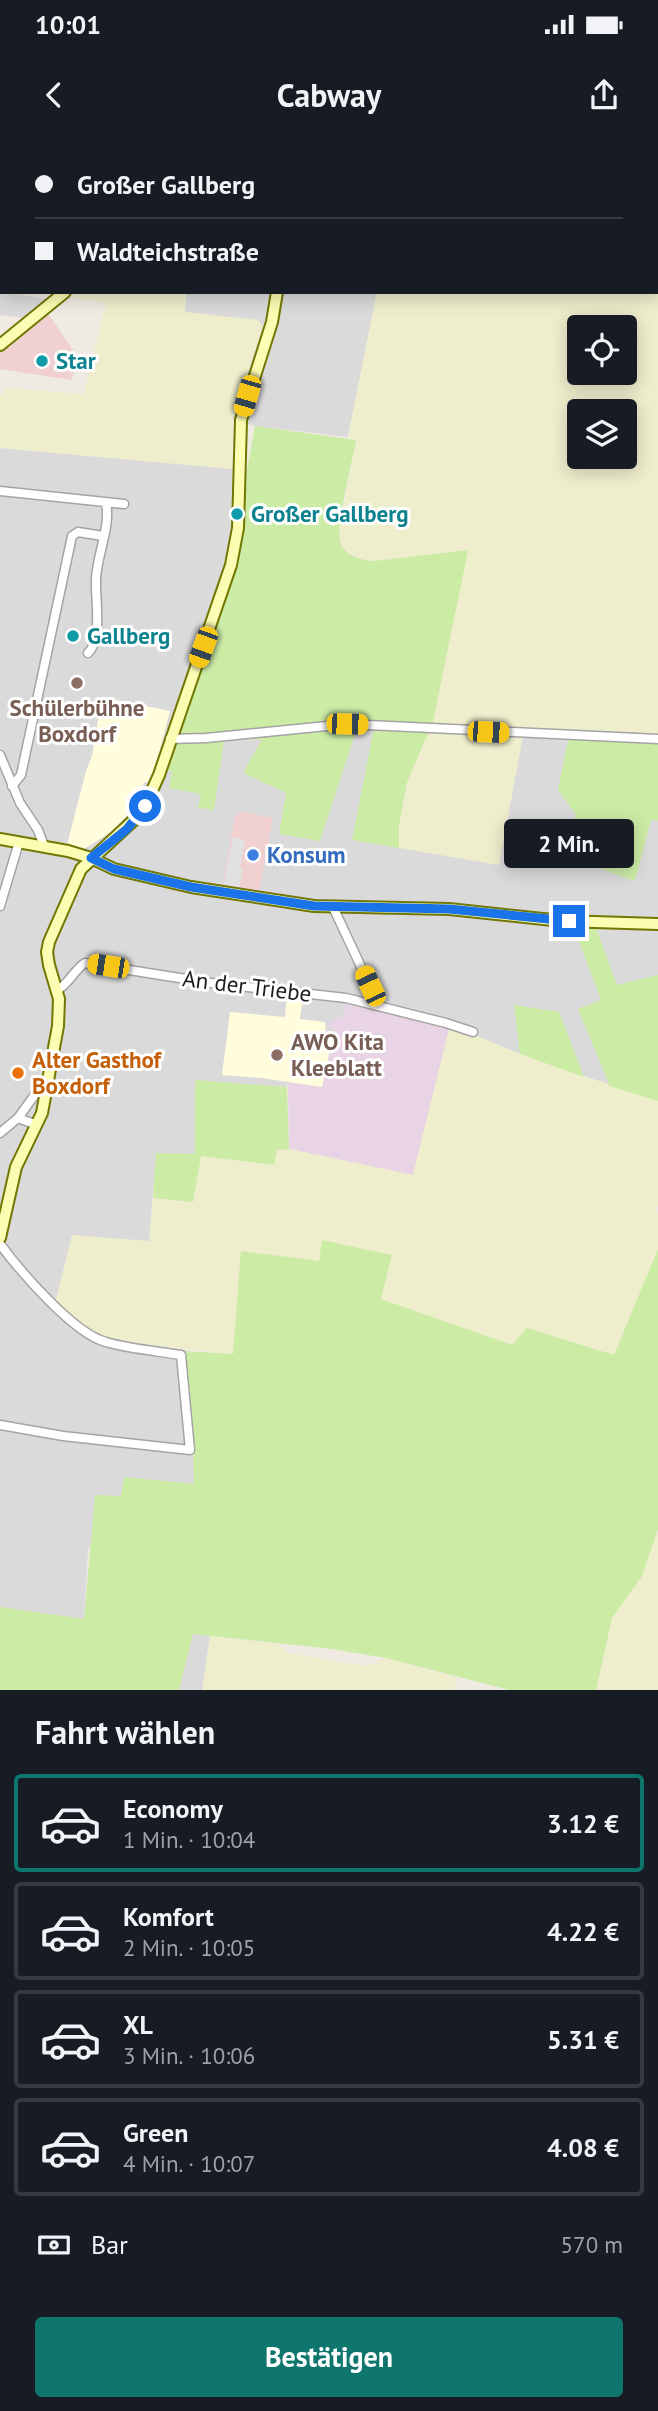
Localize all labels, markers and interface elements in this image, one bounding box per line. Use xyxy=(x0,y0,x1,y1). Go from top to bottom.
text: 10:01 xyxy=(35,8,101,41)
text: Cabway xyxy=(277,74,381,116)
icon: back xyxy=(35,76,73,114)
icon: share xyxy=(585,76,623,114)
text: Großer Gallberg xyxy=(77,168,255,201)
text: Waldteichstraße xyxy=(77,235,259,268)
map controls xyxy=(567,315,637,469)
button: locate xyxy=(567,315,637,385)
place label: Star xyxy=(56,346,97,375)
marker: Star xyxy=(34,353,50,369)
car xyxy=(232,373,263,419)
button: layers xyxy=(567,399,637,469)
place label: Großer Gallberg xyxy=(251,499,409,528)
marker: Großer Gallberg xyxy=(229,506,245,522)
place label: Gallberg xyxy=(87,621,170,650)
car xyxy=(186,624,221,670)
marker: Gallberg xyxy=(65,628,81,644)
marker: Schülerbühne Boxdorf xyxy=(69,675,85,691)
place label: Schülerbühne Boxdorf xyxy=(9,693,145,748)
car xyxy=(326,713,369,735)
car xyxy=(467,721,510,743)
route start xyxy=(129,790,161,822)
callout: 2 Min. xyxy=(504,820,634,868)
text: 2 Min. xyxy=(538,829,600,858)
place label: Konsum xyxy=(267,840,346,869)
marker: Konsum xyxy=(245,847,261,863)
route end xyxy=(553,905,585,937)
car xyxy=(86,952,131,980)
street label: An der Triebe xyxy=(181,963,313,1008)
car xyxy=(352,963,389,1009)
place label: AWO Kita Kleeblatt xyxy=(291,1027,384,1082)
place label: Alter Gasthof Boxdorf xyxy=(32,1045,163,1100)
marker: AWO Kita Kleeblatt xyxy=(269,1047,285,1063)
marker: Alter Gasthof Boxdorf xyxy=(10,1065,26,1081)
text: Fahrt wählen xyxy=(35,1711,215,1753)
icon: car xyxy=(39,1792,102,1855)
text: Economy xyxy=(123,1792,223,1825)
text: 3.12 € xyxy=(547,1807,619,1840)
text: 1 Min. · 10:04 xyxy=(123,1825,255,1854)
icon: car xyxy=(39,1900,102,1963)
text: Komfort xyxy=(123,1900,214,1933)
text: 4.22 € xyxy=(547,1915,619,1948)
text: 2 Min. · 10:05 xyxy=(123,1933,255,1962)
icon: car xyxy=(39,2008,102,2071)
text: XL xyxy=(123,2008,153,2041)
text: 5.31 € xyxy=(547,2023,619,2056)
text: 3 Min. · 10:06 xyxy=(123,2041,255,2070)
icon: car xyxy=(39,2116,102,2179)
text: Green xyxy=(123,2116,188,2149)
text: 4.08 € xyxy=(547,2131,619,2164)
text: 4 Min. · 10:07 xyxy=(123,2149,255,2178)
icon: cash xyxy=(35,2226,73,2264)
text: Bar xyxy=(91,2228,128,2261)
text: 570 m xyxy=(561,2230,623,2259)
button: Bestätigen xyxy=(35,2317,623,2397)

